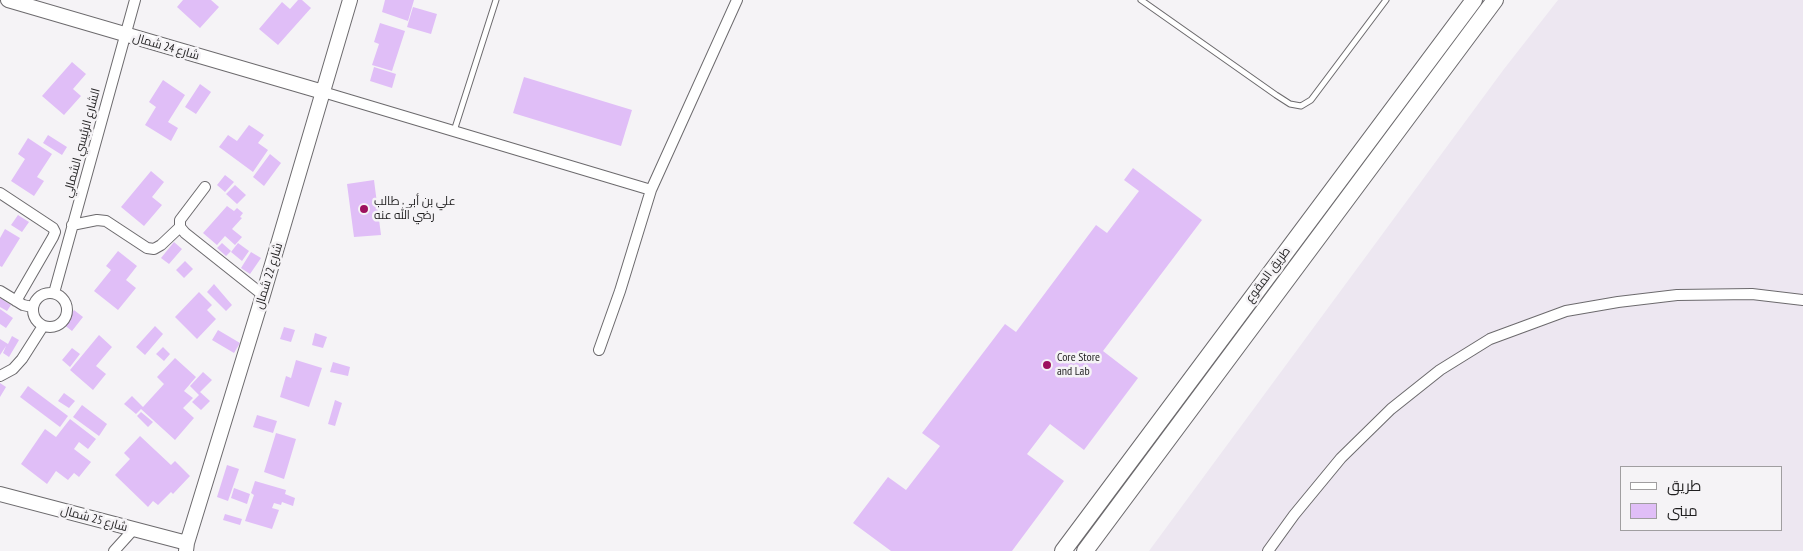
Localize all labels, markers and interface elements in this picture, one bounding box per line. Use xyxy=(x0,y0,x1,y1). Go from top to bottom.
street label: شارع 24 شمال xyxy=(131,31,201,63)
street label: الشارع الرئيسي الشمالي xyxy=(60,87,104,199)
place label: علي بن أبي طالب رضي الله عنه xyxy=(374,195,456,223)
marker: علي بن أبي طالب رضي الله عنه xyxy=(358,203,370,215)
street label: شارع 22 شمال xyxy=(252,241,286,311)
street label: طريق المقوع xyxy=(1242,244,1294,306)
place label: Core Store and Lab xyxy=(1057,351,1100,379)
marker: Core Store and Lab xyxy=(1041,359,1053,371)
legend xyxy=(1620,466,1783,531)
text: طريق xyxy=(1667,476,1701,495)
text: مبنى xyxy=(1667,501,1698,520)
street label: شارع 25 شمال xyxy=(59,503,129,535)

